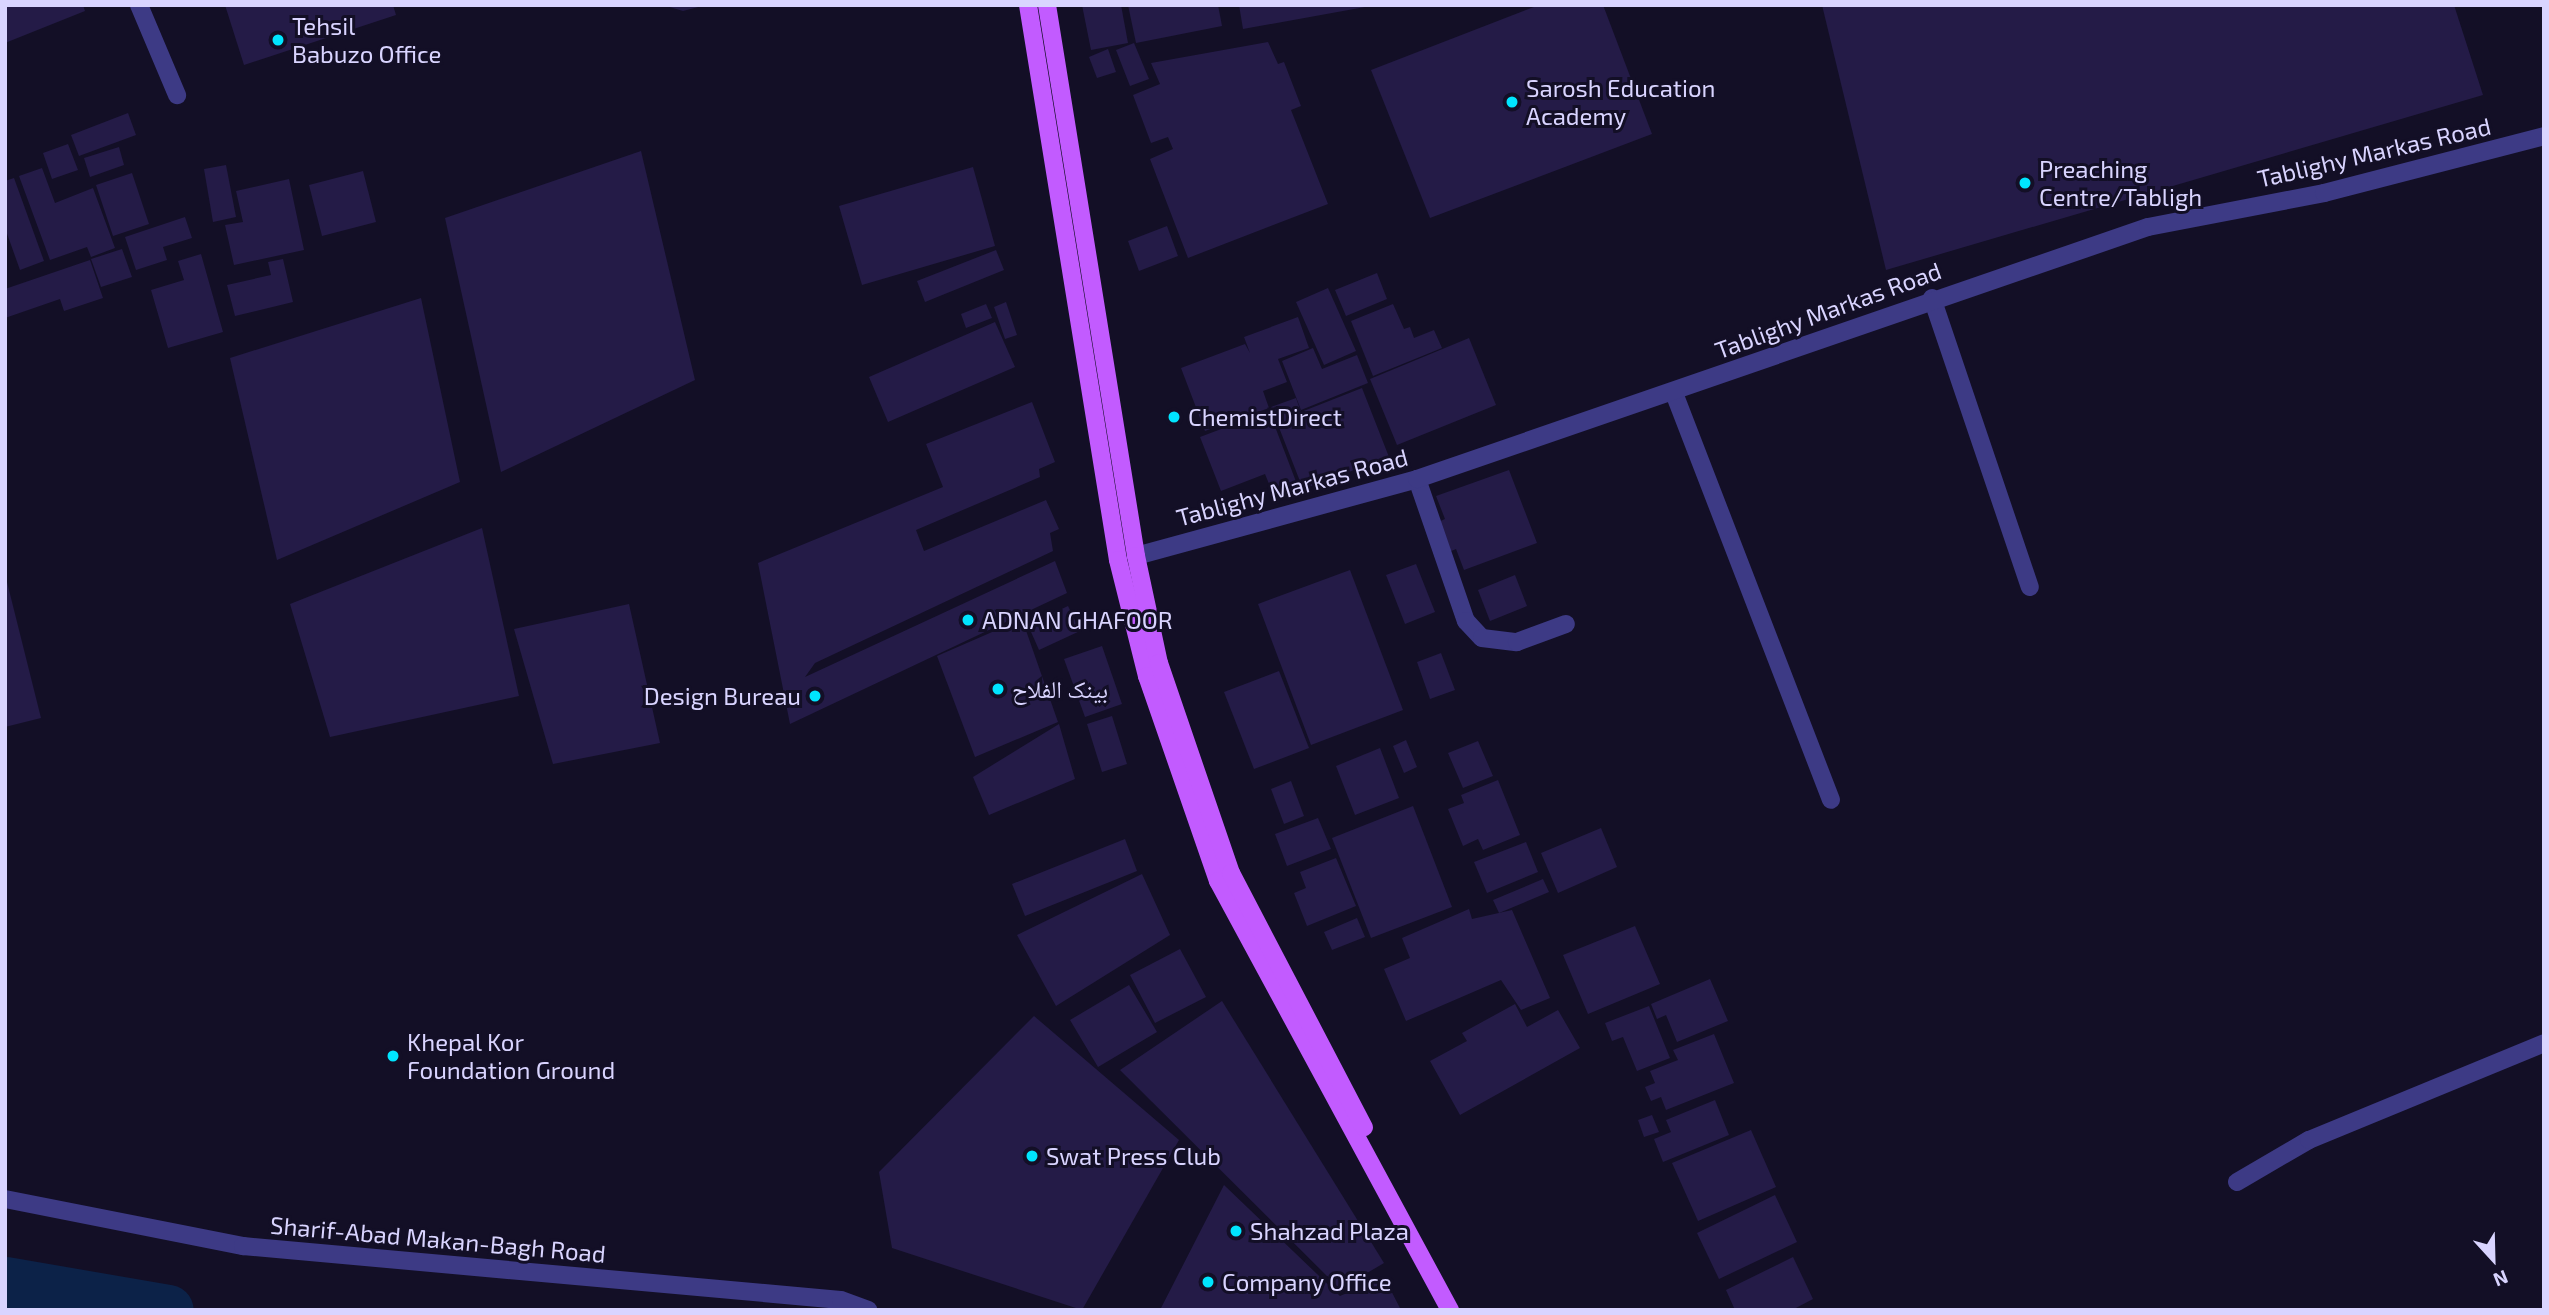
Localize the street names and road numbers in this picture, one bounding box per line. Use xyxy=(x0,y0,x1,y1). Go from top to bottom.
street label: Tablighy Markas Road xyxy=(2254,111,2494,193)
street label: Tablighy Markas Road xyxy=(1711,256,1945,364)
street label: Tablighy Markas Road xyxy=(1173,442,1411,532)
street label: Sharif-Abad Makan-Bagh Road xyxy=(269,1210,607,1268)

